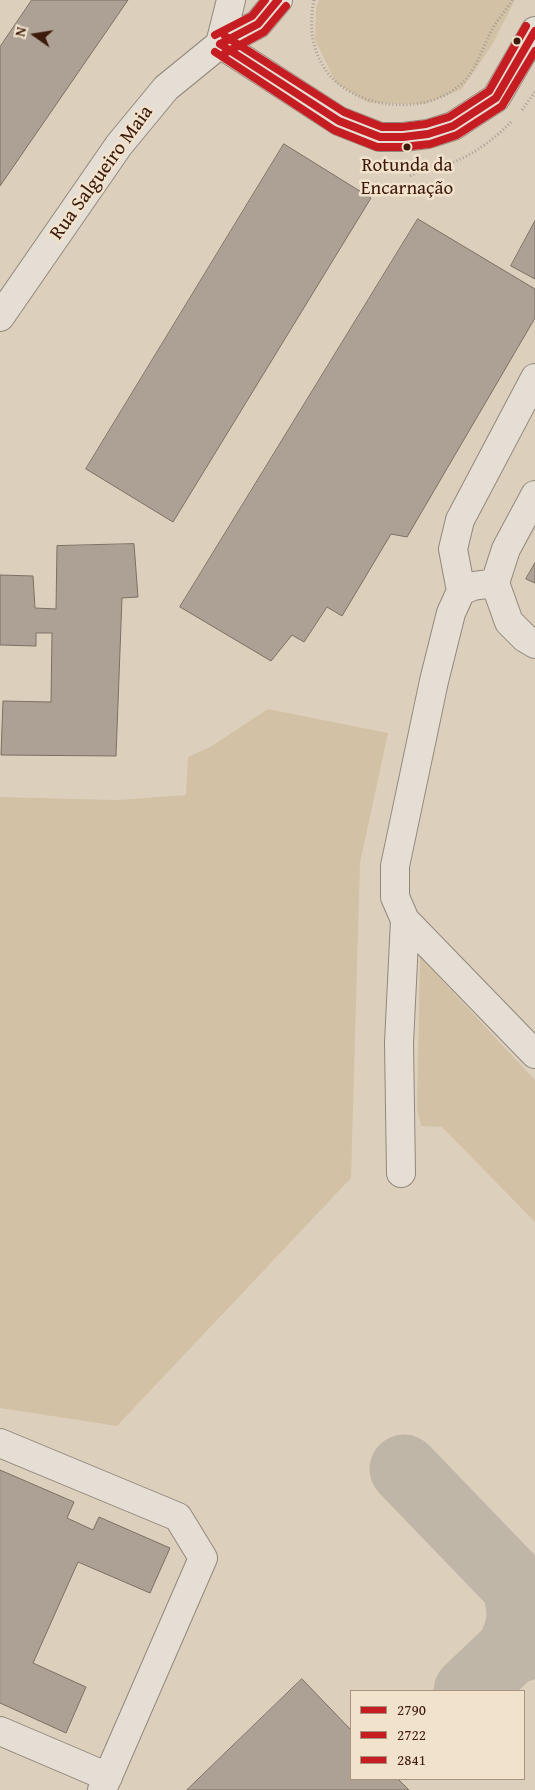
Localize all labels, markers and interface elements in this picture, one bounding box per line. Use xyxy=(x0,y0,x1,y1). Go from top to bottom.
north arrow xyxy=(10,10,60,60)
text: N xyxy=(10,25,31,38)
unlabelled marker xyxy=(512,36,522,46)
street label: Rua Salgueiro Maia xyxy=(45,101,159,245)
marker: Rotunda da Encarnação xyxy=(402,142,412,152)
place label: Rotunda da Encarnação xyxy=(361,155,453,199)
legend xyxy=(350,1690,525,1780)
text: 2790 xyxy=(397,1699,426,1720)
text: 2722 xyxy=(397,1724,426,1745)
text: 2841 xyxy=(397,1749,426,1770)

